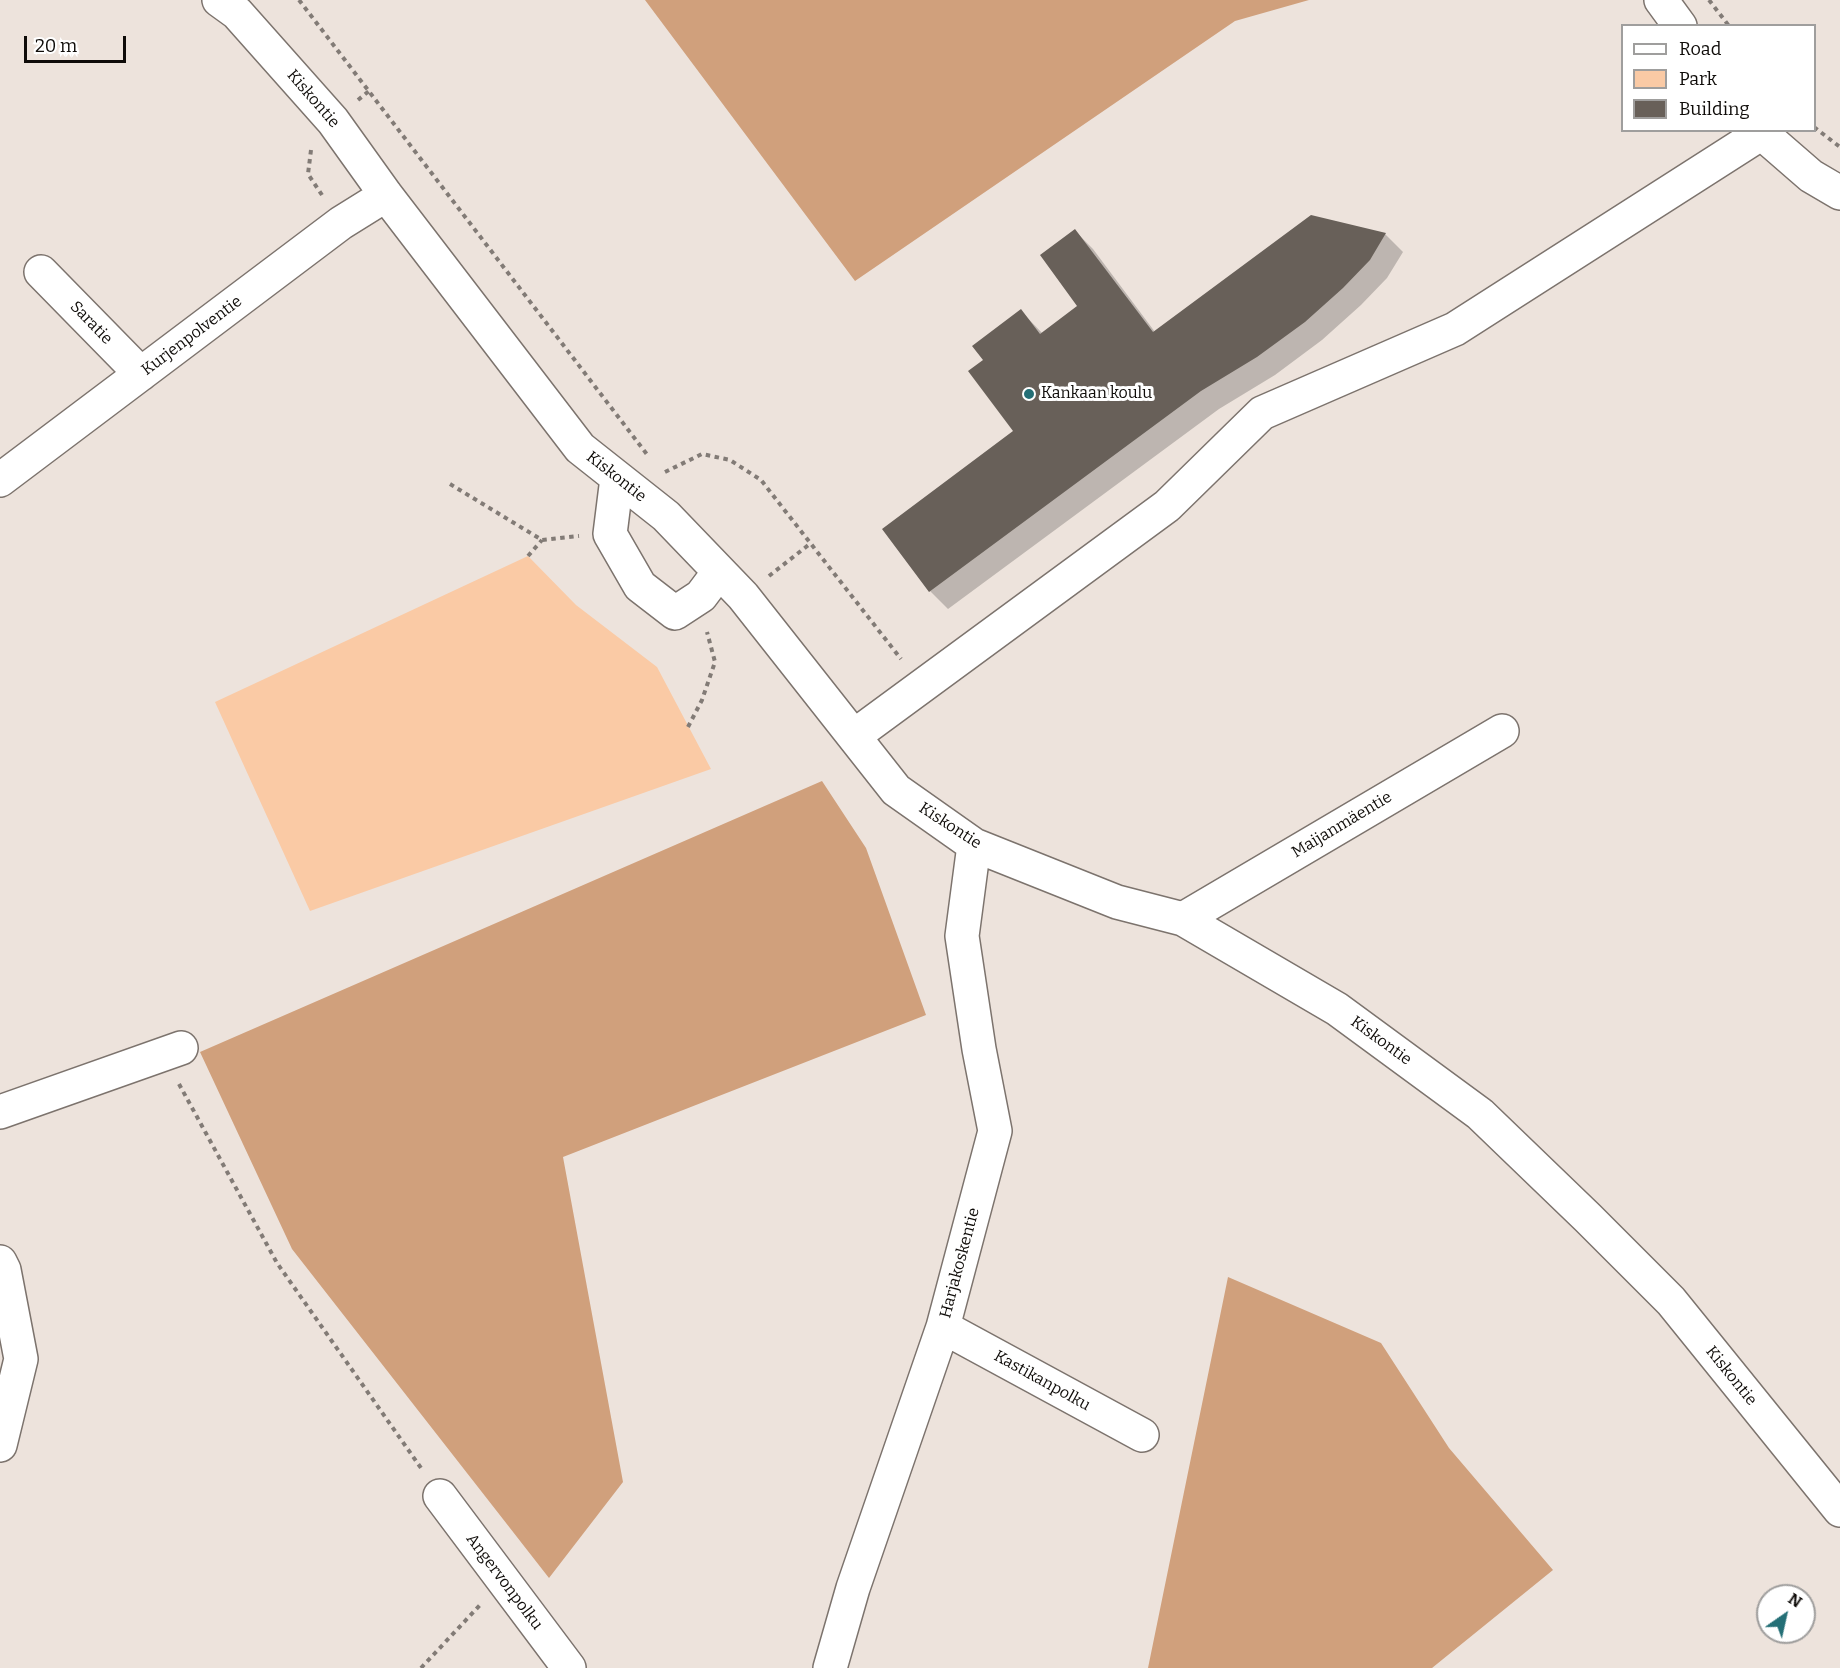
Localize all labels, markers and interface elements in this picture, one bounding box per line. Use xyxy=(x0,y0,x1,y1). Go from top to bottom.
scale bar xyxy=(27,24,129,62)
legend xyxy=(1621,24,1816,132)
text: 20 m xyxy=(35,35,77,57)
text: Road xyxy=(1679,38,1721,60)
street label: Kiskontie xyxy=(283,66,343,132)
text: Park xyxy=(1679,68,1717,90)
text: Building xyxy=(1679,98,1750,120)
street label: Kurjenpolventie xyxy=(138,292,246,380)
street label: Saratie xyxy=(66,297,116,349)
place label: Kankaan koulu xyxy=(1041,384,1152,404)
marker: Kankaan koulu xyxy=(1022,387,1036,401)
street label: Kiskontie xyxy=(582,448,650,506)
street label: Maijanmäentie xyxy=(1289,788,1395,862)
street label: Kiskontie xyxy=(915,799,985,853)
street label: Kiskontie xyxy=(1347,1012,1415,1070)
street label: Harjakoskentie xyxy=(936,1206,984,1320)
street label: Kiskontie xyxy=(1701,1343,1761,1409)
street label: Kastikanpolku xyxy=(990,1347,1094,1415)
street label: Angervonpolku xyxy=(462,1530,546,1634)
north arrow xyxy=(1756,1584,1816,1644)
text: N xyxy=(1785,1589,1806,1612)

